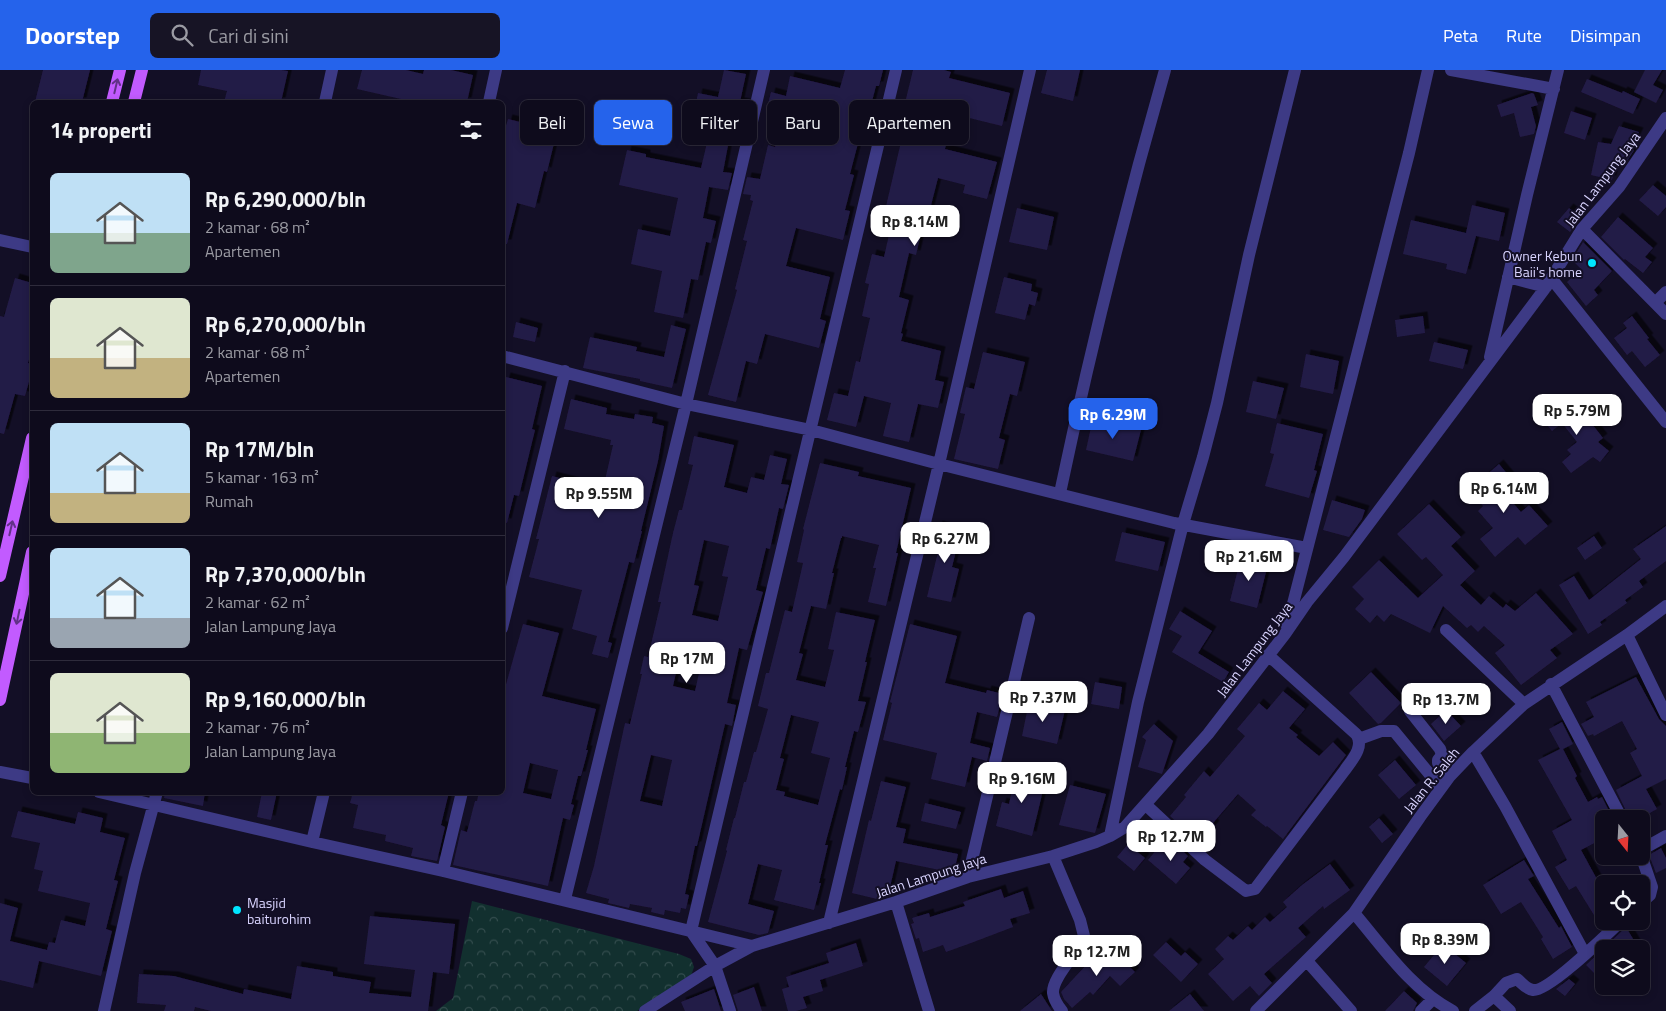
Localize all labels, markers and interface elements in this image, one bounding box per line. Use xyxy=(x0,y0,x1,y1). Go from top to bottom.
search box xyxy=(150,13,500,58)
text: Doorstep xyxy=(25,17,120,53)
icon: search xyxy=(168,21,196,49)
text: Cari di sini xyxy=(208,21,289,50)
text: Peta xyxy=(1443,22,1478,49)
text: Rute xyxy=(1506,22,1542,49)
text: Disimpan xyxy=(1570,22,1641,49)
one-way arrow xyxy=(112,79,121,95)
chip: Beli xyxy=(520,100,584,145)
chip: Sewa xyxy=(594,100,672,145)
chip: Filter xyxy=(682,100,757,145)
chip: Baru xyxy=(767,100,839,145)
chip: Apartemen xyxy=(849,100,969,145)
text: 14 properti xyxy=(50,114,152,146)
icon: filters xyxy=(457,116,485,144)
street label: Jalan Lampung Jaya xyxy=(1559,127,1645,231)
text: Rp 6,290,000/bln xyxy=(205,183,366,215)
icon: home xyxy=(90,193,150,253)
pin: Rp 8.14M xyxy=(863,204,967,247)
text: Rp 8.14M xyxy=(882,209,948,233)
text: 2 kamar · 68 m² xyxy=(205,215,310,239)
text: Apartemen xyxy=(205,239,280,263)
place label: Owner Kebun Baii's home xyxy=(1502,245,1582,282)
marker: Owner Kebun Baii's home xyxy=(1586,257,1598,269)
text: Rp 6,270,000/bln xyxy=(205,308,366,340)
icon: home xyxy=(90,318,150,378)
text: 2 kamar · 68 m² xyxy=(205,340,310,364)
text: Apartemen xyxy=(205,364,280,388)
pin: Rp 5.79M xyxy=(1525,394,1629,436)
pin: Rp 6.29M xyxy=(1061,398,1165,440)
text: Rp 5.79M xyxy=(1544,398,1610,422)
text: Rp 6.29M xyxy=(1080,402,1146,426)
text: Rp 17M/bln xyxy=(205,433,314,465)
icon: home xyxy=(90,443,150,503)
text: 5 kamar · 163 m² xyxy=(205,465,319,489)
pin: Rp 6.14M xyxy=(1452,472,1556,514)
pin: Rp 9.55M xyxy=(547,476,651,519)
text: Rp 6.14M xyxy=(1471,476,1537,500)
text: Rp 9.55M xyxy=(566,481,632,505)
text: Rumah xyxy=(205,489,253,513)
one-way arrow xyxy=(7,521,16,537)
pin: Rp 6.27M xyxy=(893,522,997,564)
text: Rp 6.27M xyxy=(912,526,978,550)
pin: Rp 21.6M xyxy=(1197,540,1301,582)
text: Rp 21.6M xyxy=(1216,544,1282,568)
text: Rp 7,370,000/bln xyxy=(205,558,366,590)
icon: home xyxy=(90,568,150,628)
text: 2 kamar · 62 m² xyxy=(205,590,310,614)
street label: Jalan Lampung Jaya xyxy=(1211,597,1297,701)
one-way arrow xyxy=(13,609,22,625)
text: Jalan Lampung Jaya xyxy=(205,614,336,638)
pin: Rp 17M xyxy=(646,642,728,684)
text: Rp 17M xyxy=(660,646,714,670)
pin: Rp 7.37M xyxy=(991,680,1095,723)
pin: Rp 13.7M xyxy=(1394,682,1498,725)
text: Rp 9,160,000/bln xyxy=(205,683,366,715)
text: Rp 7.37M xyxy=(1010,685,1076,709)
text: Rp 13.7M xyxy=(1413,687,1479,711)
icon: home xyxy=(90,693,150,753)
text: 2 kamar · 76 m² xyxy=(205,715,310,739)
text: Jalan Lampung Jaya xyxy=(205,739,336,763)
street label: Jalan R. Saleh xyxy=(1398,743,1464,817)
pin: Rp 9.16M xyxy=(970,762,1074,804)
text: Rp 9.16M xyxy=(989,766,1055,790)
north arrow xyxy=(1595,810,1650,865)
map controls xyxy=(1595,810,1650,995)
pin: Rp 12.7M xyxy=(1119,820,1223,862)
text: Rp 12.7M xyxy=(1138,824,1204,848)
street label: Jalan Lampung Jaya xyxy=(873,847,989,903)
button: locate xyxy=(1595,875,1650,930)
place label: Masjid baiturohim xyxy=(247,892,311,929)
marker: Masjid baiturohim xyxy=(231,904,243,916)
pin: Rp 8.39M xyxy=(1393,922,1497,965)
text: Rp 8.39M xyxy=(1412,927,1478,951)
pin: Rp 12.7M xyxy=(1045,934,1149,977)
text: Rp 12.7M xyxy=(1064,939,1130,963)
button: layers xyxy=(1595,940,1650,995)

